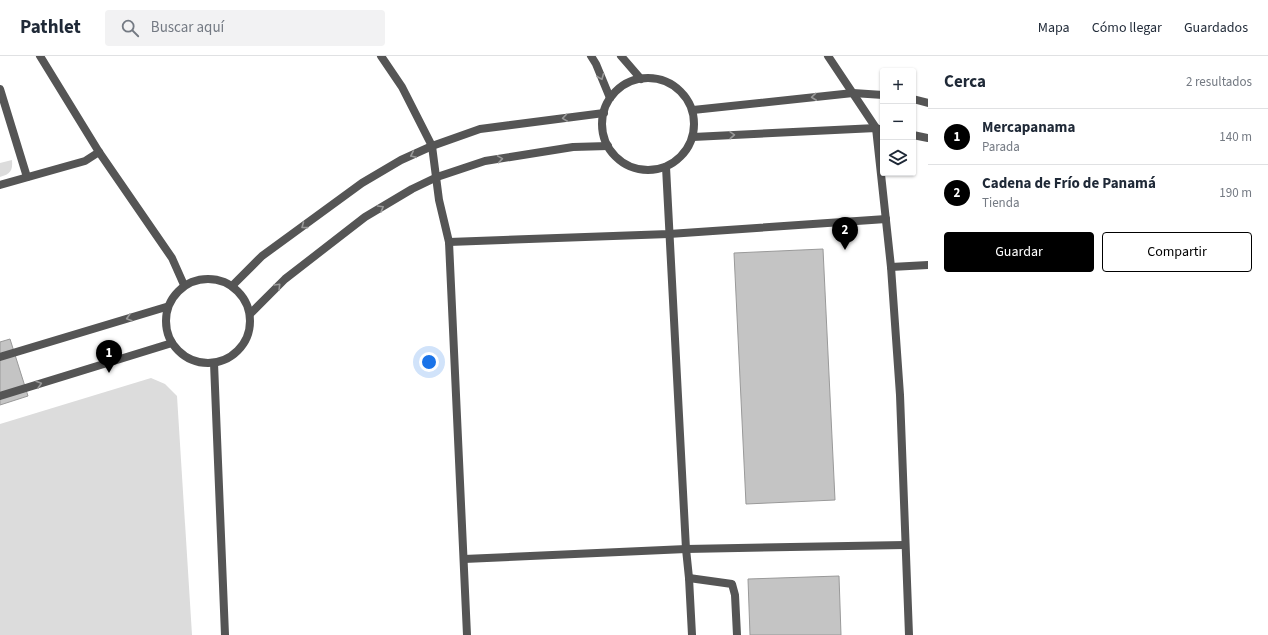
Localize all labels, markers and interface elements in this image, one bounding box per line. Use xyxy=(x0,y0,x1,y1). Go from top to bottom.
search box xyxy=(105,10,385,46)
text: Pathlet xyxy=(20,14,81,41)
icon: search xyxy=(119,17,141,39)
text: Buscar aquí xyxy=(151,17,224,38)
text: Mapa xyxy=(1038,18,1070,38)
text: Cómo llegar xyxy=(1092,18,1162,38)
text: Guardados xyxy=(1184,18,1248,38)
map controls xyxy=(880,68,916,176)
button: + xyxy=(880,68,916,104)
text: Cerca xyxy=(944,70,986,94)
one-way arrow xyxy=(597,73,605,80)
text: 2 resultados xyxy=(1186,73,1252,91)
one-way arrow xyxy=(811,93,817,102)
button: − xyxy=(880,104,916,140)
one-way arrow xyxy=(562,113,568,122)
text: Mercapanama xyxy=(982,117,1075,138)
text: 1 xyxy=(954,128,960,146)
text: 140 m xyxy=(1219,128,1252,146)
one-way arrow xyxy=(729,131,735,140)
text: Parada xyxy=(982,138,1020,156)
button: layers xyxy=(880,140,916,176)
one-way arrow xyxy=(409,150,417,158)
one-way arrow xyxy=(497,155,504,164)
text: Cadena de Frío de Panamá xyxy=(982,173,1156,194)
text: 2 xyxy=(954,184,960,202)
text: 190 m xyxy=(1219,184,1252,202)
text: Tienda xyxy=(982,194,1020,212)
one-way arrow xyxy=(377,205,384,212)
pin: 2 xyxy=(832,217,858,250)
one-way arrow xyxy=(301,221,308,228)
button: Guardar xyxy=(944,232,1094,272)
button: Compartir xyxy=(1102,232,1252,272)
one-way arrow xyxy=(273,283,280,291)
one-way arrow xyxy=(126,313,133,322)
pin: 1 xyxy=(96,340,122,373)
your location xyxy=(419,352,439,372)
one-way arrow xyxy=(36,380,43,389)

